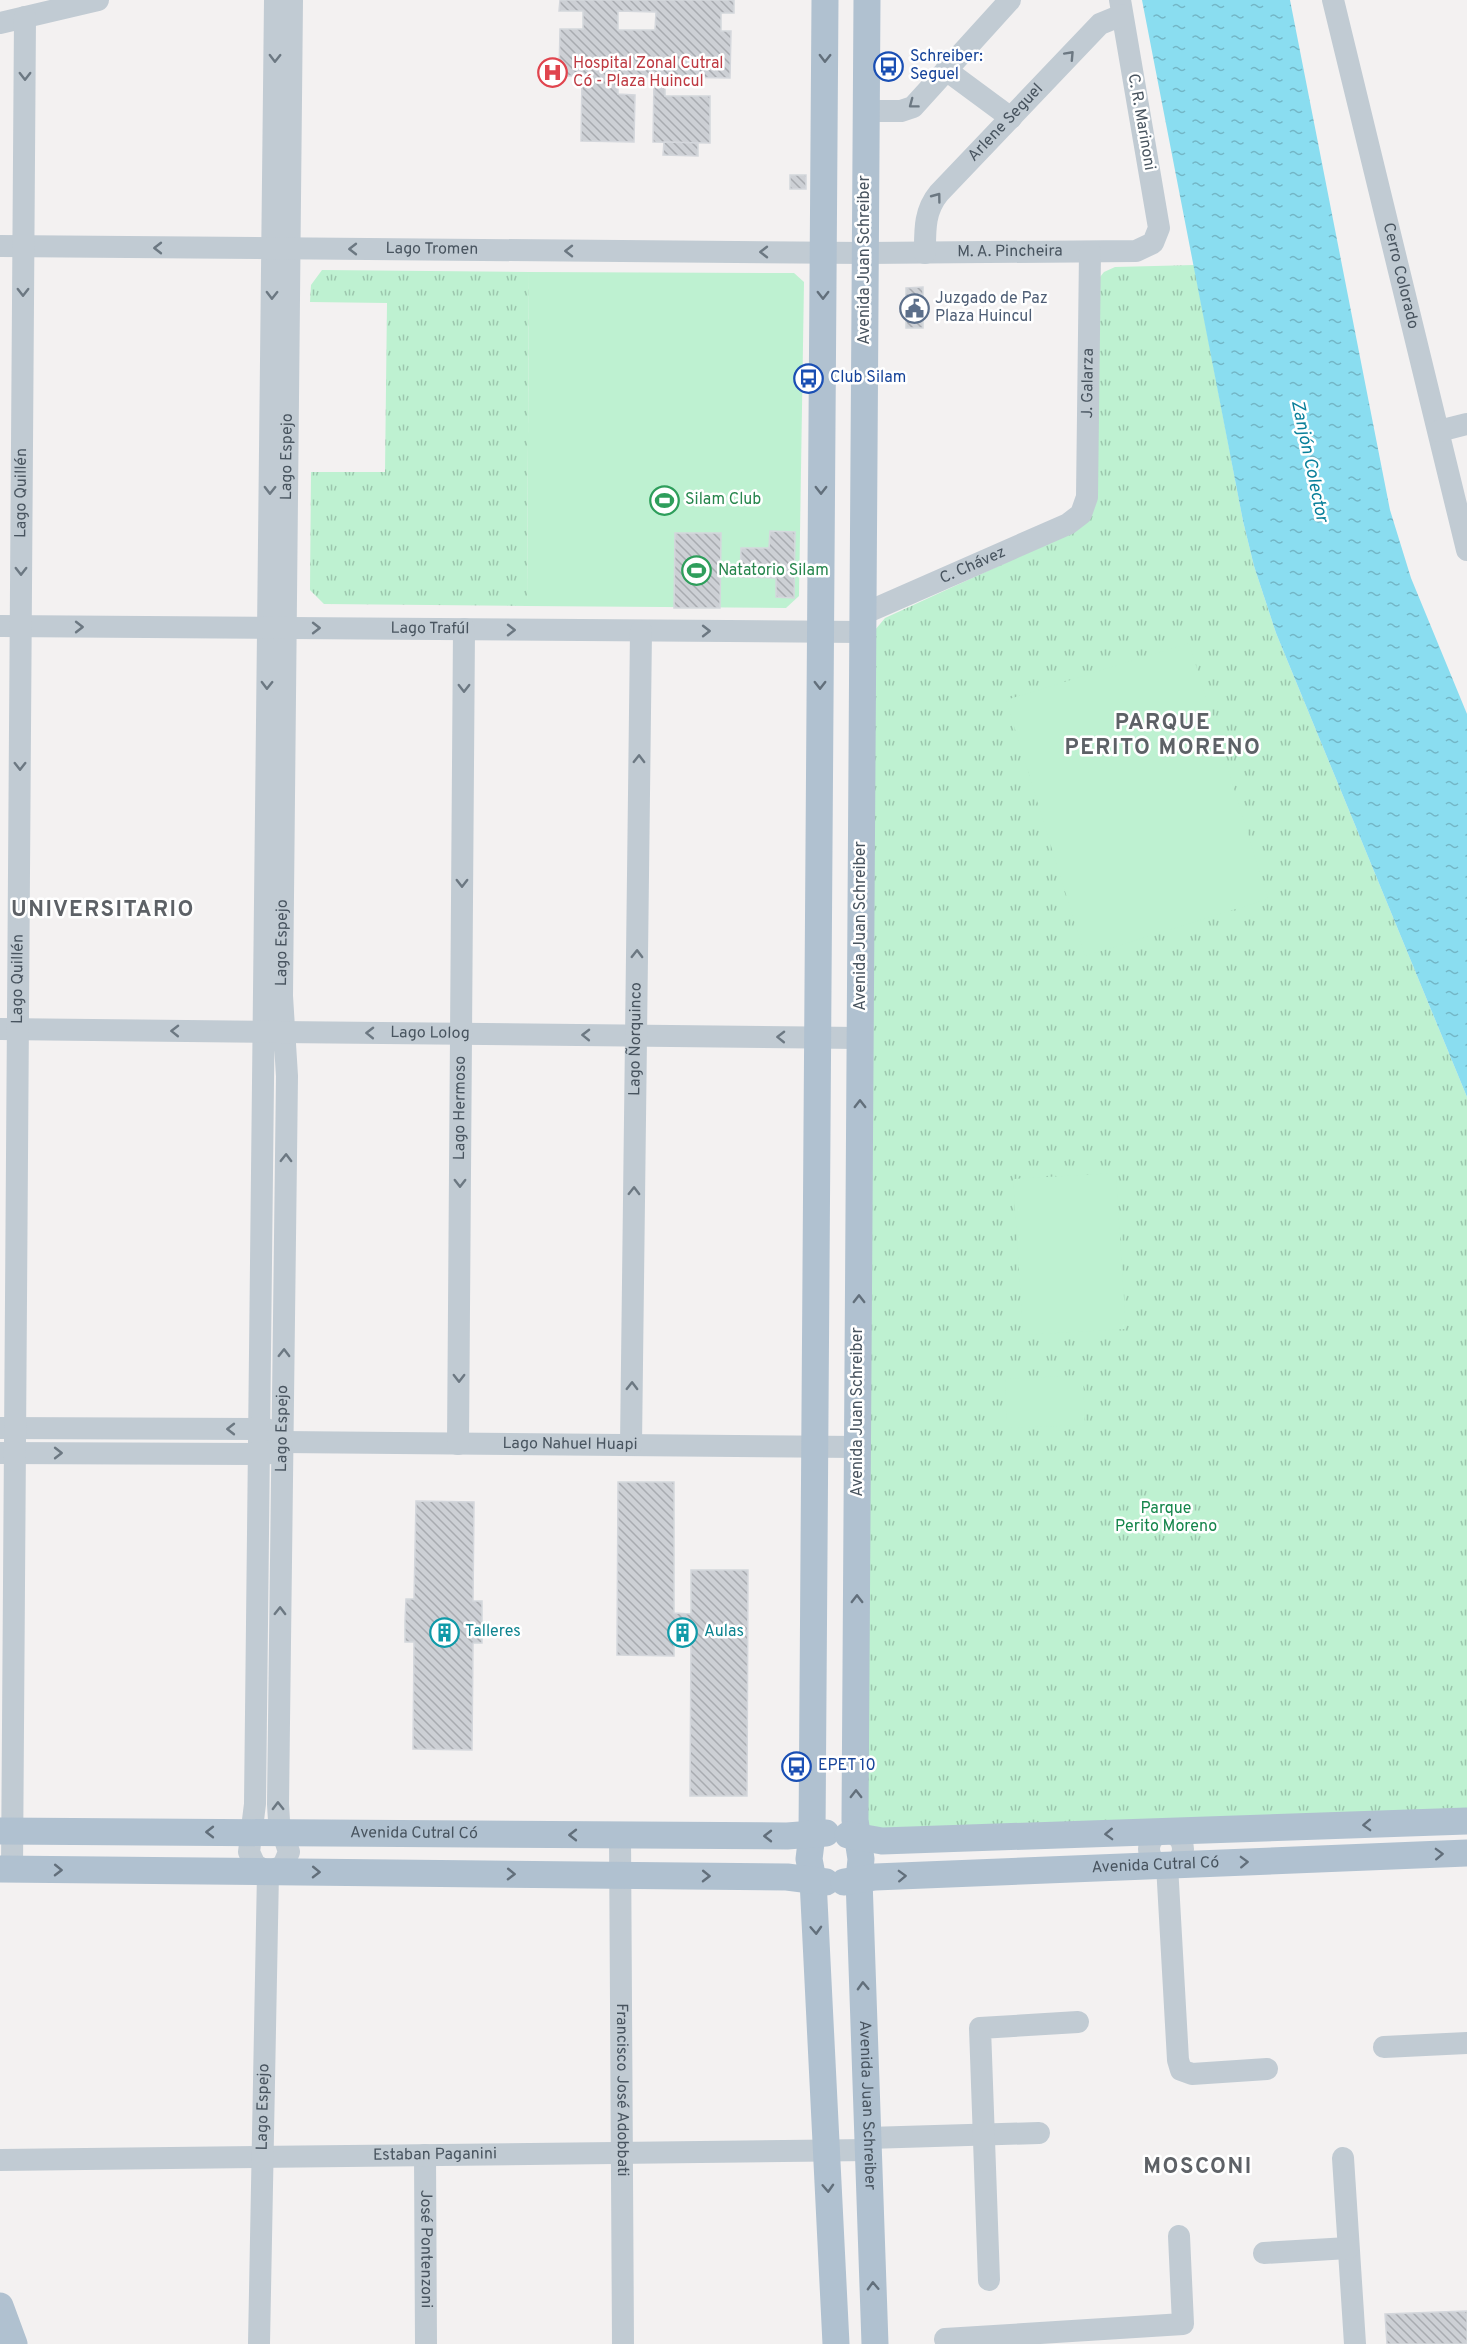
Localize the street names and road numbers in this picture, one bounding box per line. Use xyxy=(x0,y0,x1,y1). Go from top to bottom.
street label: C. R. Marinoni xyxy=(1123,72,1159,172)
street label: Arlene Seguel xyxy=(964,80,1048,166)
street label: Avenida Juan Schreiber xyxy=(855,175,875,345)
street label: Cerro Colorado xyxy=(1378,221,1423,331)
street label: Lago Tromen xyxy=(385,239,478,260)
street label: M. A. Pincheira xyxy=(957,242,1063,262)
street label: J. Galarza xyxy=(1078,348,1099,419)
street label: Lago Espejo xyxy=(277,413,298,500)
street label: Lago Quillén xyxy=(11,448,32,538)
street label: C. Chávez xyxy=(937,543,1009,589)
street label: Lago Trafúl xyxy=(390,619,470,639)
street label: Avenida Juan Schreiber xyxy=(851,841,871,1011)
street label: Lago Espejo xyxy=(272,899,293,986)
street label: Lago Quillén xyxy=(8,934,29,1024)
street label: Lago Ñorquinco xyxy=(623,982,647,1096)
street label: Lago Lolog xyxy=(390,1023,470,1044)
street label: Lago Hermoso xyxy=(450,1056,471,1160)
street label: Avenida Juan Schreiber xyxy=(848,1327,868,1497)
street label: Lago Espejo xyxy=(272,1385,293,1472)
street label: Lago Nahuel Huapi xyxy=(502,1434,638,1455)
street label: Avenida Cutral Có xyxy=(350,1823,478,1844)
street label: Avenida Cutral Có xyxy=(1091,1853,1220,1878)
street label: Francisco José Adobbati xyxy=(611,2003,632,2177)
street label: Avenida Juan Schreiber xyxy=(854,2020,880,2190)
street label: Lago Espejo xyxy=(253,2063,274,2151)
street label: Estaban Paganini xyxy=(373,2144,497,2166)
street label: José Pontenzoni xyxy=(415,2190,436,2308)

